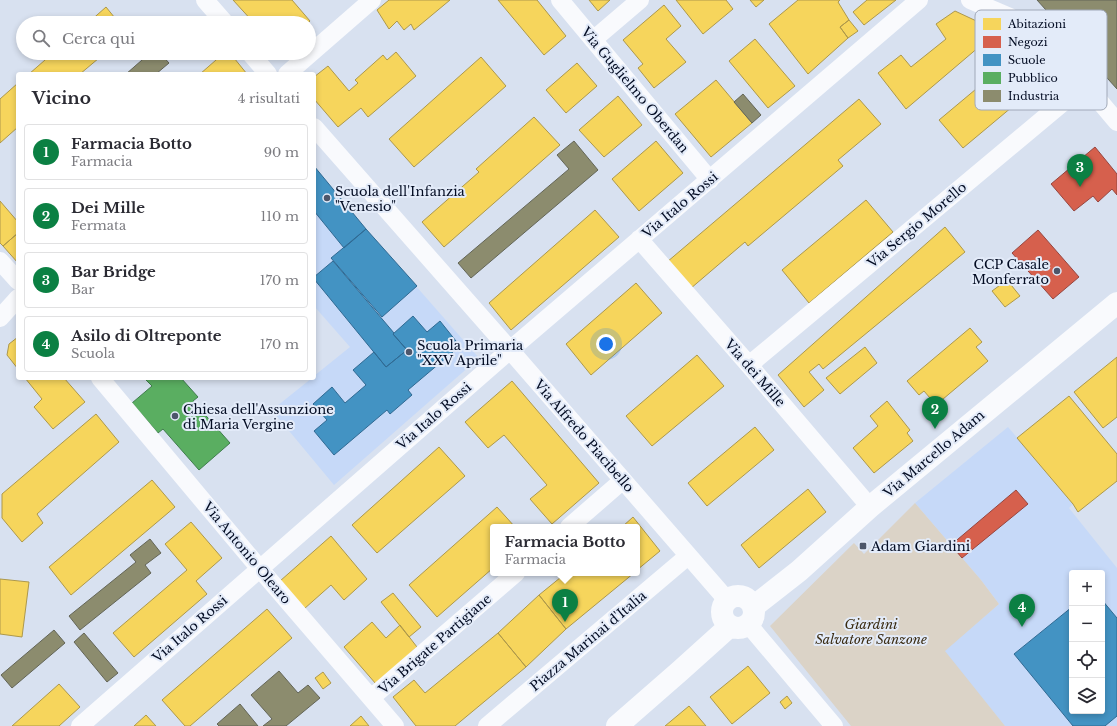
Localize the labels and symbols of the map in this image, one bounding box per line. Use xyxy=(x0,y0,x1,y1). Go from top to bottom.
legend xyxy=(975,10,1107,110)
text: Abitazioni xyxy=(1007,17,1066,31)
street label: Via Guglielmo Oberdan xyxy=(577,23,693,156)
text: Negozi xyxy=(1008,35,1048,49)
text: Scuole xyxy=(1008,53,1045,67)
text: Pubblico xyxy=(1008,71,1058,85)
text: Industria xyxy=(1008,89,1060,103)
pin: 3 xyxy=(1067,154,1093,187)
street label: Via Italo Rossi xyxy=(638,168,722,242)
street label: Via Sergio Morello xyxy=(863,178,970,272)
place label: Scuola dell'Infanzia "Venesio" xyxy=(335,183,466,215)
marker: Scuola dell'Infanzia "Venesio" xyxy=(322,193,332,203)
place label: CCP Casale Monferrato xyxy=(972,256,1049,288)
marker: CCP Casale Monferrato xyxy=(1052,266,1062,276)
your location xyxy=(596,334,616,354)
street label: Via dei Mille xyxy=(720,335,789,410)
place label: Scuola Primaria "XXV Aprile" xyxy=(417,337,524,369)
marker: Scuola Primaria "XXV Aprile" xyxy=(404,347,414,357)
street label: Via Alfredo Piacibello xyxy=(530,375,638,496)
street label: Via Italo Rossi xyxy=(392,378,475,454)
pin: 2 xyxy=(922,396,948,429)
place label: Chiesa dell'Assunzione di Maria Vergine xyxy=(183,401,334,433)
street label: Via Marcello Adam xyxy=(879,407,988,502)
marker: Chiesa dell'Assunzione di Maria Vergine xyxy=(170,411,180,421)
street label: Via Antonio Olearo xyxy=(199,498,295,608)
place label: Adam Giardini xyxy=(870,538,971,555)
marker: Adam Giardini xyxy=(858,541,868,551)
street label: Piazza Marinai d'Italia xyxy=(526,587,650,695)
pin: 1 xyxy=(552,589,578,622)
street label: Via Brigate Partigiane xyxy=(374,590,495,698)
street label: Via Italo Rossi xyxy=(148,591,231,667)
pin: 4 xyxy=(1009,594,1035,627)
park label: Giardini Salvatore Sanzone xyxy=(815,616,927,648)

